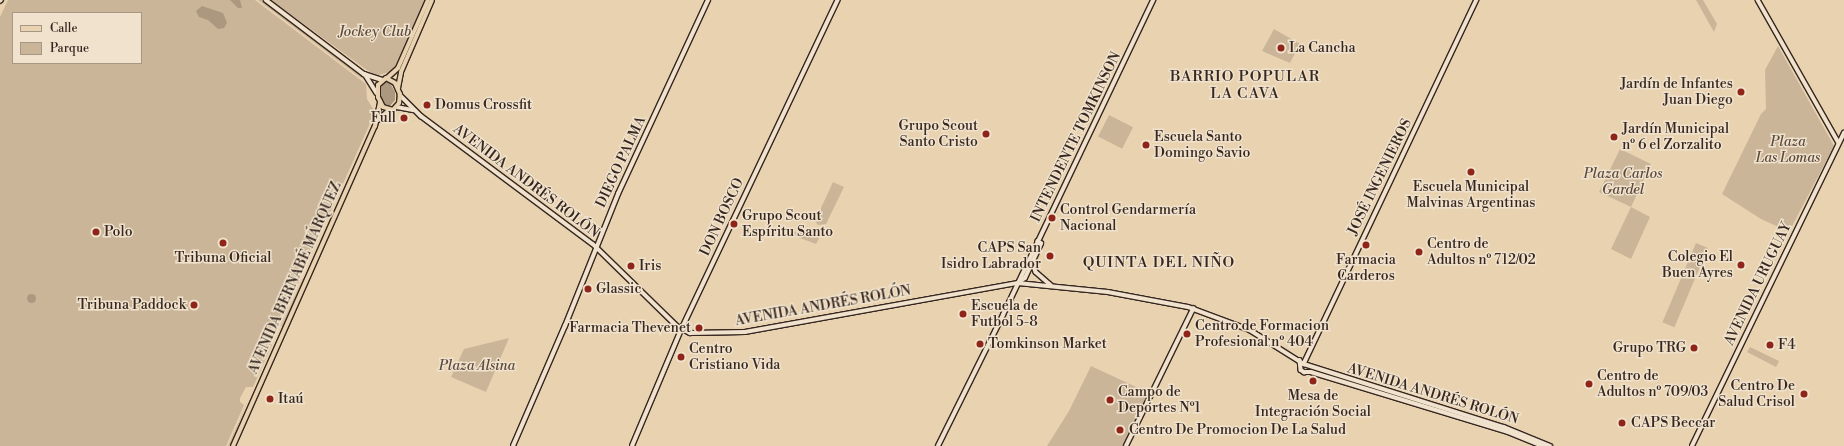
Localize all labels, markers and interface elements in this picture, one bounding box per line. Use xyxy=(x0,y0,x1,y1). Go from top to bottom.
legend xyxy=(12,12,142,64)
text: Calle xyxy=(50,21,77,36)
park label: Jockey Club xyxy=(339,24,411,40)
place label: La Cancha xyxy=(1289,40,1356,56)
text: Parque xyxy=(50,41,89,56)
marker: La Cancha xyxy=(1276,43,1286,53)
street label: INTENDENTE TOMKINSON xyxy=(1027,49,1125,225)
district label: BARRIO POPULAR LA CAVA xyxy=(1170,67,1320,102)
place label: Jardín de Infantes Juan Diego xyxy=(1620,76,1733,108)
marker: Jardín de Infantes Juan Diego xyxy=(1736,87,1746,97)
place label: Domus Crossfit xyxy=(435,97,532,113)
marker: Domus Crossfit xyxy=(422,100,432,110)
place label: Full xyxy=(371,110,396,126)
marker: Full xyxy=(399,113,409,123)
street label: DIEGO PALMA xyxy=(592,114,650,210)
street label: JOSÉ INGENIEROS xyxy=(1345,116,1415,238)
place label: Grupo Scout Santo Cristo xyxy=(899,118,978,150)
street label: AVENIDA ANDRÉS ROLÓN xyxy=(450,121,602,241)
place label: Jardín Municipal nº 6 el Zorzalito xyxy=(1622,121,1729,154)
marker: Grupo Scout Santo Cristo xyxy=(981,129,991,139)
place label: Escuela Santo Domingo Savio xyxy=(1154,129,1250,162)
marker: Jardín Municipal nº 6 el Zorzalito xyxy=(1609,132,1619,142)
park label: Plaza Las Lomas xyxy=(1756,134,1820,166)
marker: Escuela Santo Domingo Savio xyxy=(1141,140,1151,150)
park label: Plaza Carlos Gardel xyxy=(1584,166,1662,198)
marker: Escuela Municipal Malvinas Argentinas xyxy=(1466,167,1476,177)
street label: DON BOSCO xyxy=(697,175,747,259)
street label: AVENIDA BERNABÉ MÁRQUEZ xyxy=(245,179,345,377)
place label: Escuela Municipal Malvinas Argentinas xyxy=(1407,179,1535,212)
place label: Control Gendarmería Nacional xyxy=(1060,202,1196,234)
place label: Grupo Scout Espíritu Santo xyxy=(742,208,833,240)
marker: Control Gendarmería Nacional xyxy=(1047,213,1057,223)
marker: Grupo Scout Espíritu Santo xyxy=(729,219,739,229)
street label: AVENIDA URUGUAY xyxy=(1721,220,1795,348)
place label: Polo xyxy=(104,224,133,240)
marker: Polo xyxy=(91,227,101,237)
place label: Centro de Adultos nº 712/02 xyxy=(1427,236,1536,268)
marker: Tribuna Oficial xyxy=(218,238,228,248)
place label: CAPS San Isidro Labrador xyxy=(941,240,1041,272)
marker: Farmacia Carderos xyxy=(1361,240,1371,250)
marker: Centro de Adultos nº 712/02 xyxy=(1414,247,1424,257)
place label: Colegio El Buen Ayres xyxy=(1662,249,1733,282)
place label: Tribuna Oficial xyxy=(175,250,271,266)
marker: CAPS San Isidro Labrador xyxy=(1044,250,1056,262)
place label: Farmacia Carderos xyxy=(1336,252,1396,284)
district label: QUINTA DEL NIÑO xyxy=(1083,254,1235,272)
place label: Iris xyxy=(639,258,661,274)
marker: Colegio El Buen Ayres xyxy=(1736,260,1746,270)
marker: Iris xyxy=(626,261,636,271)
place label: Glassic xyxy=(596,281,641,297)
street label: AVENIDA ANDRÉS ROLÓN xyxy=(734,282,912,330)
marker: Glassic xyxy=(583,284,593,294)
place label: Tribuna Paddock xyxy=(77,297,186,313)
place label: Escuela de Futbol 5-8 xyxy=(971,298,1038,330)
marker: Tribuna Paddock xyxy=(189,300,199,310)
marker: Escuela de Futbol 5-8 xyxy=(958,309,968,319)
place label: Centro de Formacion Profesional nº 404 xyxy=(1195,318,1329,350)
place label: Farmacia Thevenet xyxy=(569,320,691,336)
marker: Farmacia Thevenet xyxy=(694,323,704,333)
marker: Centro de Formacion Profesional nº 404 xyxy=(1182,329,1192,339)
place label: Tomkinson Market xyxy=(988,336,1107,352)
place label: F4 xyxy=(1778,337,1796,353)
marker: Tomkinson Market xyxy=(975,339,985,349)
place label: Grupo TRG xyxy=(1613,340,1686,356)
marker: F4 xyxy=(1765,340,1775,350)
place label: Centro Cristiano Vida xyxy=(689,341,780,374)
marker: Grupo TRG xyxy=(1689,343,1699,353)
marker: Centro Cristiano Vida xyxy=(676,352,686,362)
park label: Plaza Alsina xyxy=(439,358,515,374)
street label: AVENIDA ANDRÉS ROLÓN xyxy=(1345,360,1521,428)
place label: Centro de Adultos nº 709/03 xyxy=(1597,368,1708,400)
marker: Mesa de Integración Social xyxy=(1308,376,1318,386)
place label: Centro De Salud Crisol xyxy=(1718,378,1795,410)
marker: Centro de Adultos nº 709/03 xyxy=(1584,379,1594,389)
place label: Campo de Deportes Nº1 xyxy=(1118,384,1200,416)
place label: Mesa de Integración Social xyxy=(1255,388,1371,420)
marker: Centro De Salud Crisol xyxy=(1798,388,1810,400)
place label: Itaú xyxy=(278,391,304,407)
marker: Itaú xyxy=(265,394,275,404)
marker: Campo de Deportes Nº1 xyxy=(1105,395,1115,405)
place label: CAPS Beccar xyxy=(1631,415,1715,431)
marker: CAPS Beccar xyxy=(1616,417,1628,429)
place label: Centro De Promocion De La Salud xyxy=(1129,422,1346,438)
marker: Centro De Promocion De La Salud xyxy=(1114,424,1126,436)

